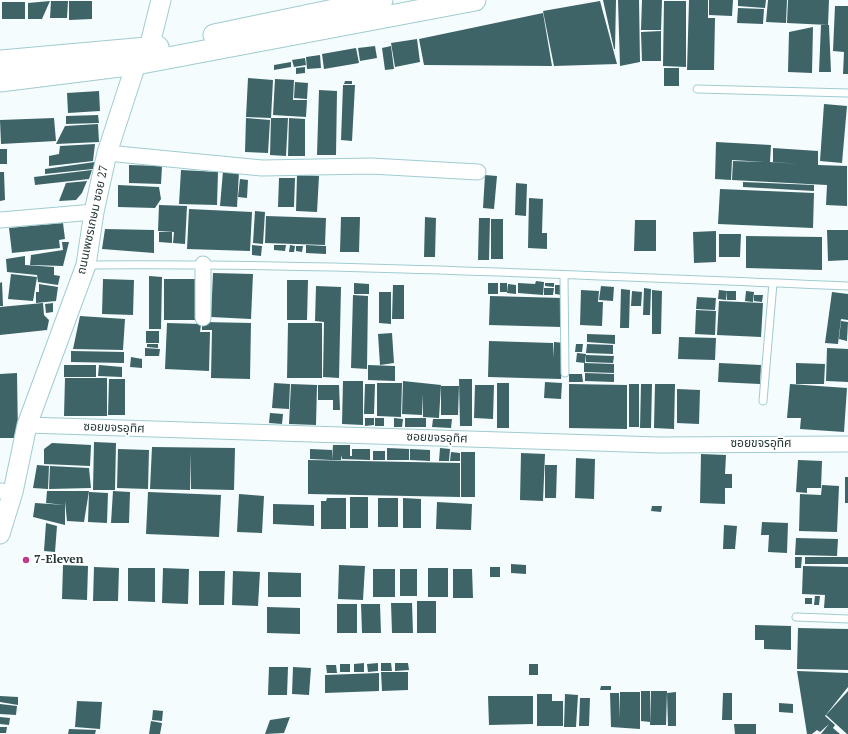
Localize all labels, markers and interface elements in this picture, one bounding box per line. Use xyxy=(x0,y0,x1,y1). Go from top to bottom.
street label: ถนนเพชรเกษม ซอย 27 xyxy=(74,164,112,276)
street label: ซอยขจรอุทิศ xyxy=(83,420,145,436)
street label: ซอยขจรอุทิศ xyxy=(406,430,468,446)
street label: ซอยขจรอุทิศ xyxy=(730,437,792,451)
place label: 7-Eleven xyxy=(34,553,83,567)
marker: 7-Eleven xyxy=(21,555,31,565)

